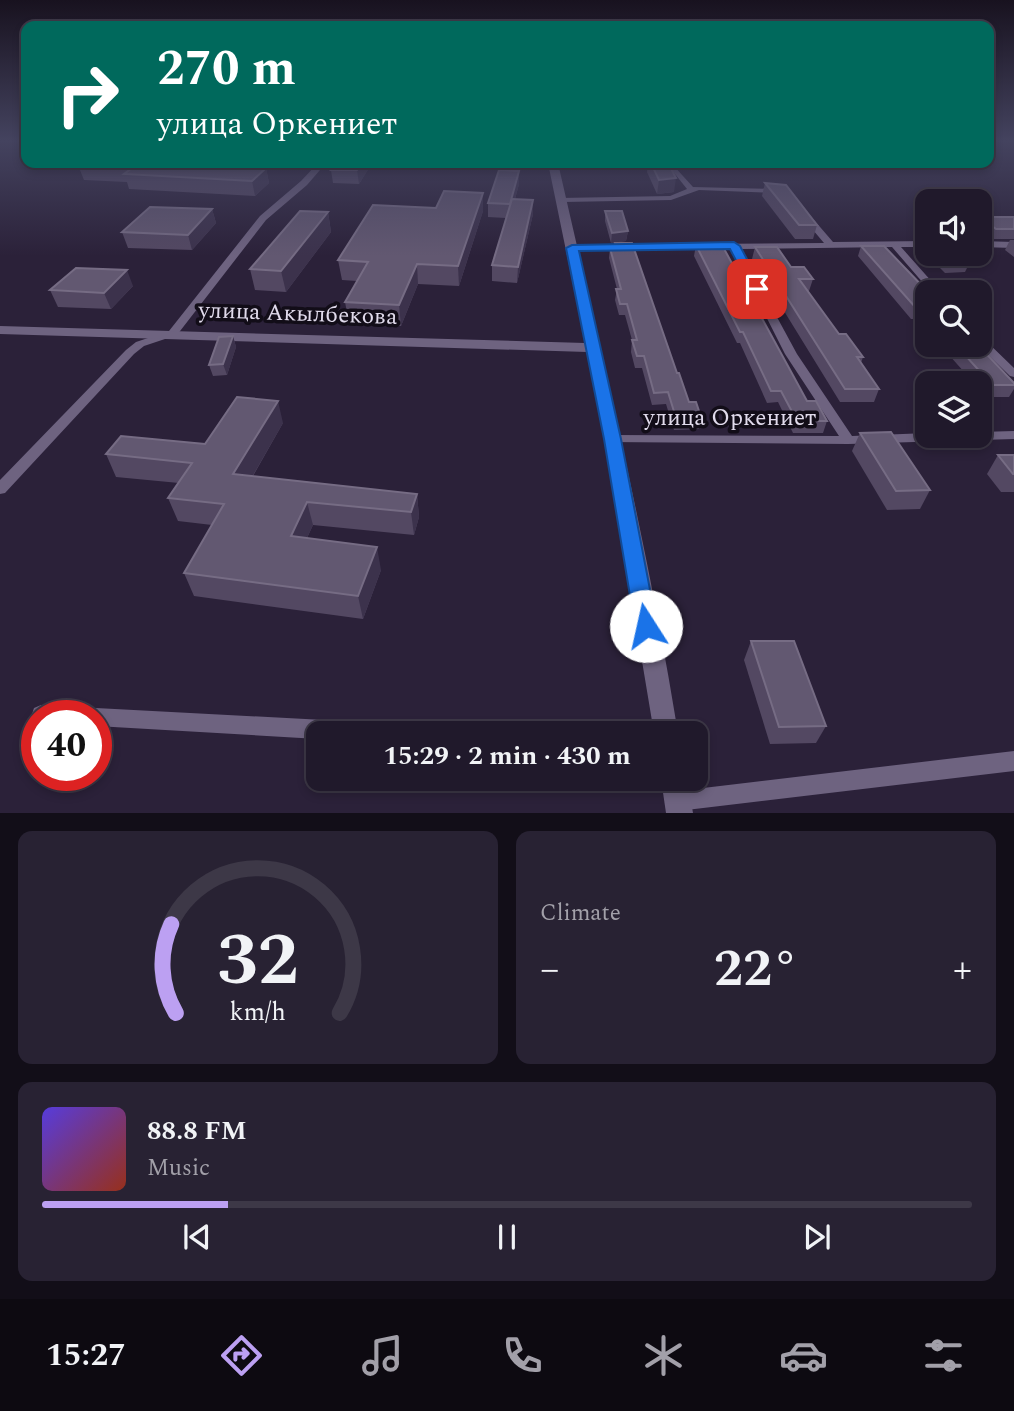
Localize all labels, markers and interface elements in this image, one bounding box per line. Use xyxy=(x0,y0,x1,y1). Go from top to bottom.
text: 270 m xyxy=(157,32,296,107)
icon: right xyxy=(42,49,133,140)
text: улица Оркениет xyxy=(157,100,397,149)
map controls xyxy=(915,189,992,448)
button: sound xyxy=(915,189,992,266)
pin xyxy=(727,259,787,319)
icon: arrive xyxy=(738,270,776,308)
button: search xyxy=(915,280,992,357)
street label: улица Акылбекова xyxy=(197,293,398,335)
button: layers xyxy=(915,371,992,448)
street label: улица Оркениет xyxy=(643,401,816,436)
position arrow xyxy=(609,589,683,663)
speed limit sign: 40 xyxy=(21,700,112,791)
text: 15:29 · 2 min · 430 m xyxy=(383,736,631,776)
text: Climate xyxy=(540,896,621,931)
text: 32 xyxy=(217,907,299,1018)
text: 22° xyxy=(714,930,798,1009)
text: − xyxy=(540,941,559,999)
text: + xyxy=(953,941,972,999)
text: km/h xyxy=(230,994,286,1032)
text: 88.8 FM xyxy=(147,1111,247,1151)
text: Music xyxy=(147,1151,210,1186)
icon: previous xyxy=(178,1218,216,1256)
icon: pause xyxy=(488,1218,526,1256)
icon: next xyxy=(798,1218,836,1256)
text: 15:27 xyxy=(46,1331,126,1380)
icon: directions xyxy=(217,1331,266,1380)
icon: music xyxy=(358,1331,407,1380)
icon: phone xyxy=(498,1331,547,1380)
icon: climate xyxy=(639,1331,688,1380)
icon: car xyxy=(779,1331,828,1380)
icon: filters xyxy=(919,1331,968,1380)

